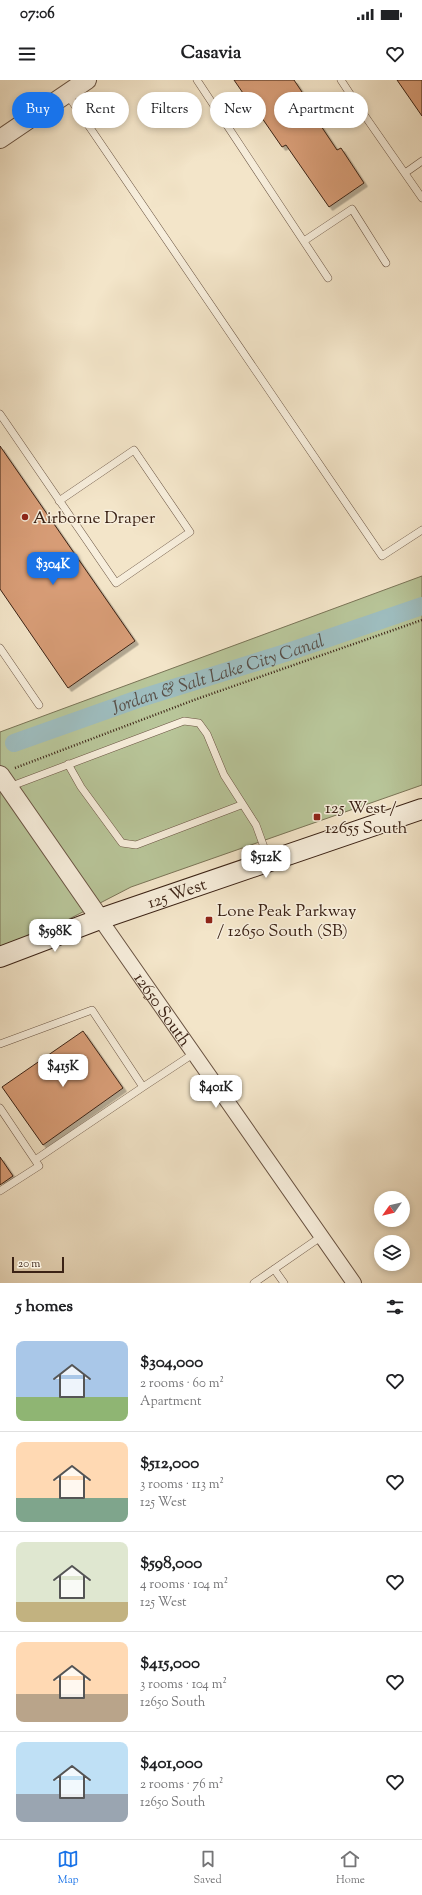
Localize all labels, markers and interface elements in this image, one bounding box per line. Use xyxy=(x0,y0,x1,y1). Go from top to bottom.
text: 07:06 xyxy=(20,4,55,25)
text: Casavia xyxy=(181,41,241,67)
icon: menu xyxy=(16,43,38,65)
icon: heart xyxy=(384,43,406,65)
chip: Buy xyxy=(12,92,64,128)
chip: Rent xyxy=(72,92,129,128)
chip: Filters xyxy=(137,92,202,128)
chip: New xyxy=(210,92,266,128)
chip: Apartment xyxy=(274,92,368,128)
place label: Airborne Draper xyxy=(33,507,156,531)
marker: Airborne Draper xyxy=(20,512,30,522)
pin: $304K xyxy=(25,552,81,586)
text: $304K xyxy=(36,556,70,574)
water label: Jordan & Salt Lake City Canal xyxy=(107,629,328,723)
place label: 125 West / 12655 South xyxy=(325,797,408,841)
marker: 125 West / 12655 South xyxy=(312,812,322,822)
pin: $512K xyxy=(238,845,294,879)
text: $512K xyxy=(250,849,282,867)
street label: 125 West xyxy=(145,873,210,916)
place label: Lone Peak Parkway / 12650 South (SB) xyxy=(217,900,357,944)
marker: Lone Peak Parkway / 12650 South (SB) xyxy=(204,915,214,925)
pin: $598K xyxy=(27,919,83,953)
text: $598K xyxy=(38,923,72,941)
street label: 12650 South xyxy=(127,968,196,1052)
pin: $415K xyxy=(35,1054,91,1088)
text: $415K xyxy=(47,1058,79,1076)
pin: $401K xyxy=(188,1075,244,1109)
text: $401K xyxy=(199,1079,233,1097)
north arrow xyxy=(374,1191,410,1227)
map controls xyxy=(374,1191,410,1271)
button: layers xyxy=(374,1235,410,1271)
scale bar xyxy=(12,1255,64,1274)
text: 20 m xyxy=(18,1256,40,1272)
text: 5 homes xyxy=(16,1295,73,1319)
icon: filters xyxy=(384,1296,406,1318)
text: $304,000 xyxy=(140,1351,203,1375)
icon: home xyxy=(48,1357,96,1405)
icon: heart xyxy=(384,1370,406,1392)
text: 2 rooms · 60 m² xyxy=(140,1375,224,1393)
text: Apartment xyxy=(140,1393,201,1411)
text: $512,000 xyxy=(140,1452,199,1476)
icon: home xyxy=(48,1458,96,1506)
icon: heart xyxy=(384,1471,406,1493)
text: 3 rooms · 113 m² xyxy=(140,1476,224,1494)
text: 125 West xyxy=(140,1494,187,1512)
text: $598,000 xyxy=(140,1552,202,1576)
icon: home xyxy=(48,1558,96,1606)
icon: heart xyxy=(384,1571,406,1593)
text: 4 rooms · 104 m² xyxy=(140,1576,228,1594)
text: 125 West xyxy=(140,1594,187,1612)
text: $415,000 xyxy=(140,1652,200,1676)
icon: home xyxy=(48,1658,96,1706)
icon: heart xyxy=(384,1671,406,1693)
text: 3 rooms · 104 m² xyxy=(140,1676,227,1694)
text: 12650 South xyxy=(140,1694,205,1712)
text: $401,000 xyxy=(140,1752,203,1776)
icon: home xyxy=(48,1758,96,1806)
icon: heart xyxy=(384,1771,406,1793)
text: 2 rooms · 76 m² xyxy=(140,1776,224,1794)
text: 12650 South xyxy=(140,1794,205,1812)
tab: Map xyxy=(57,1848,79,1888)
tab: Saved xyxy=(193,1848,222,1888)
tab: Home xyxy=(336,1848,365,1888)

